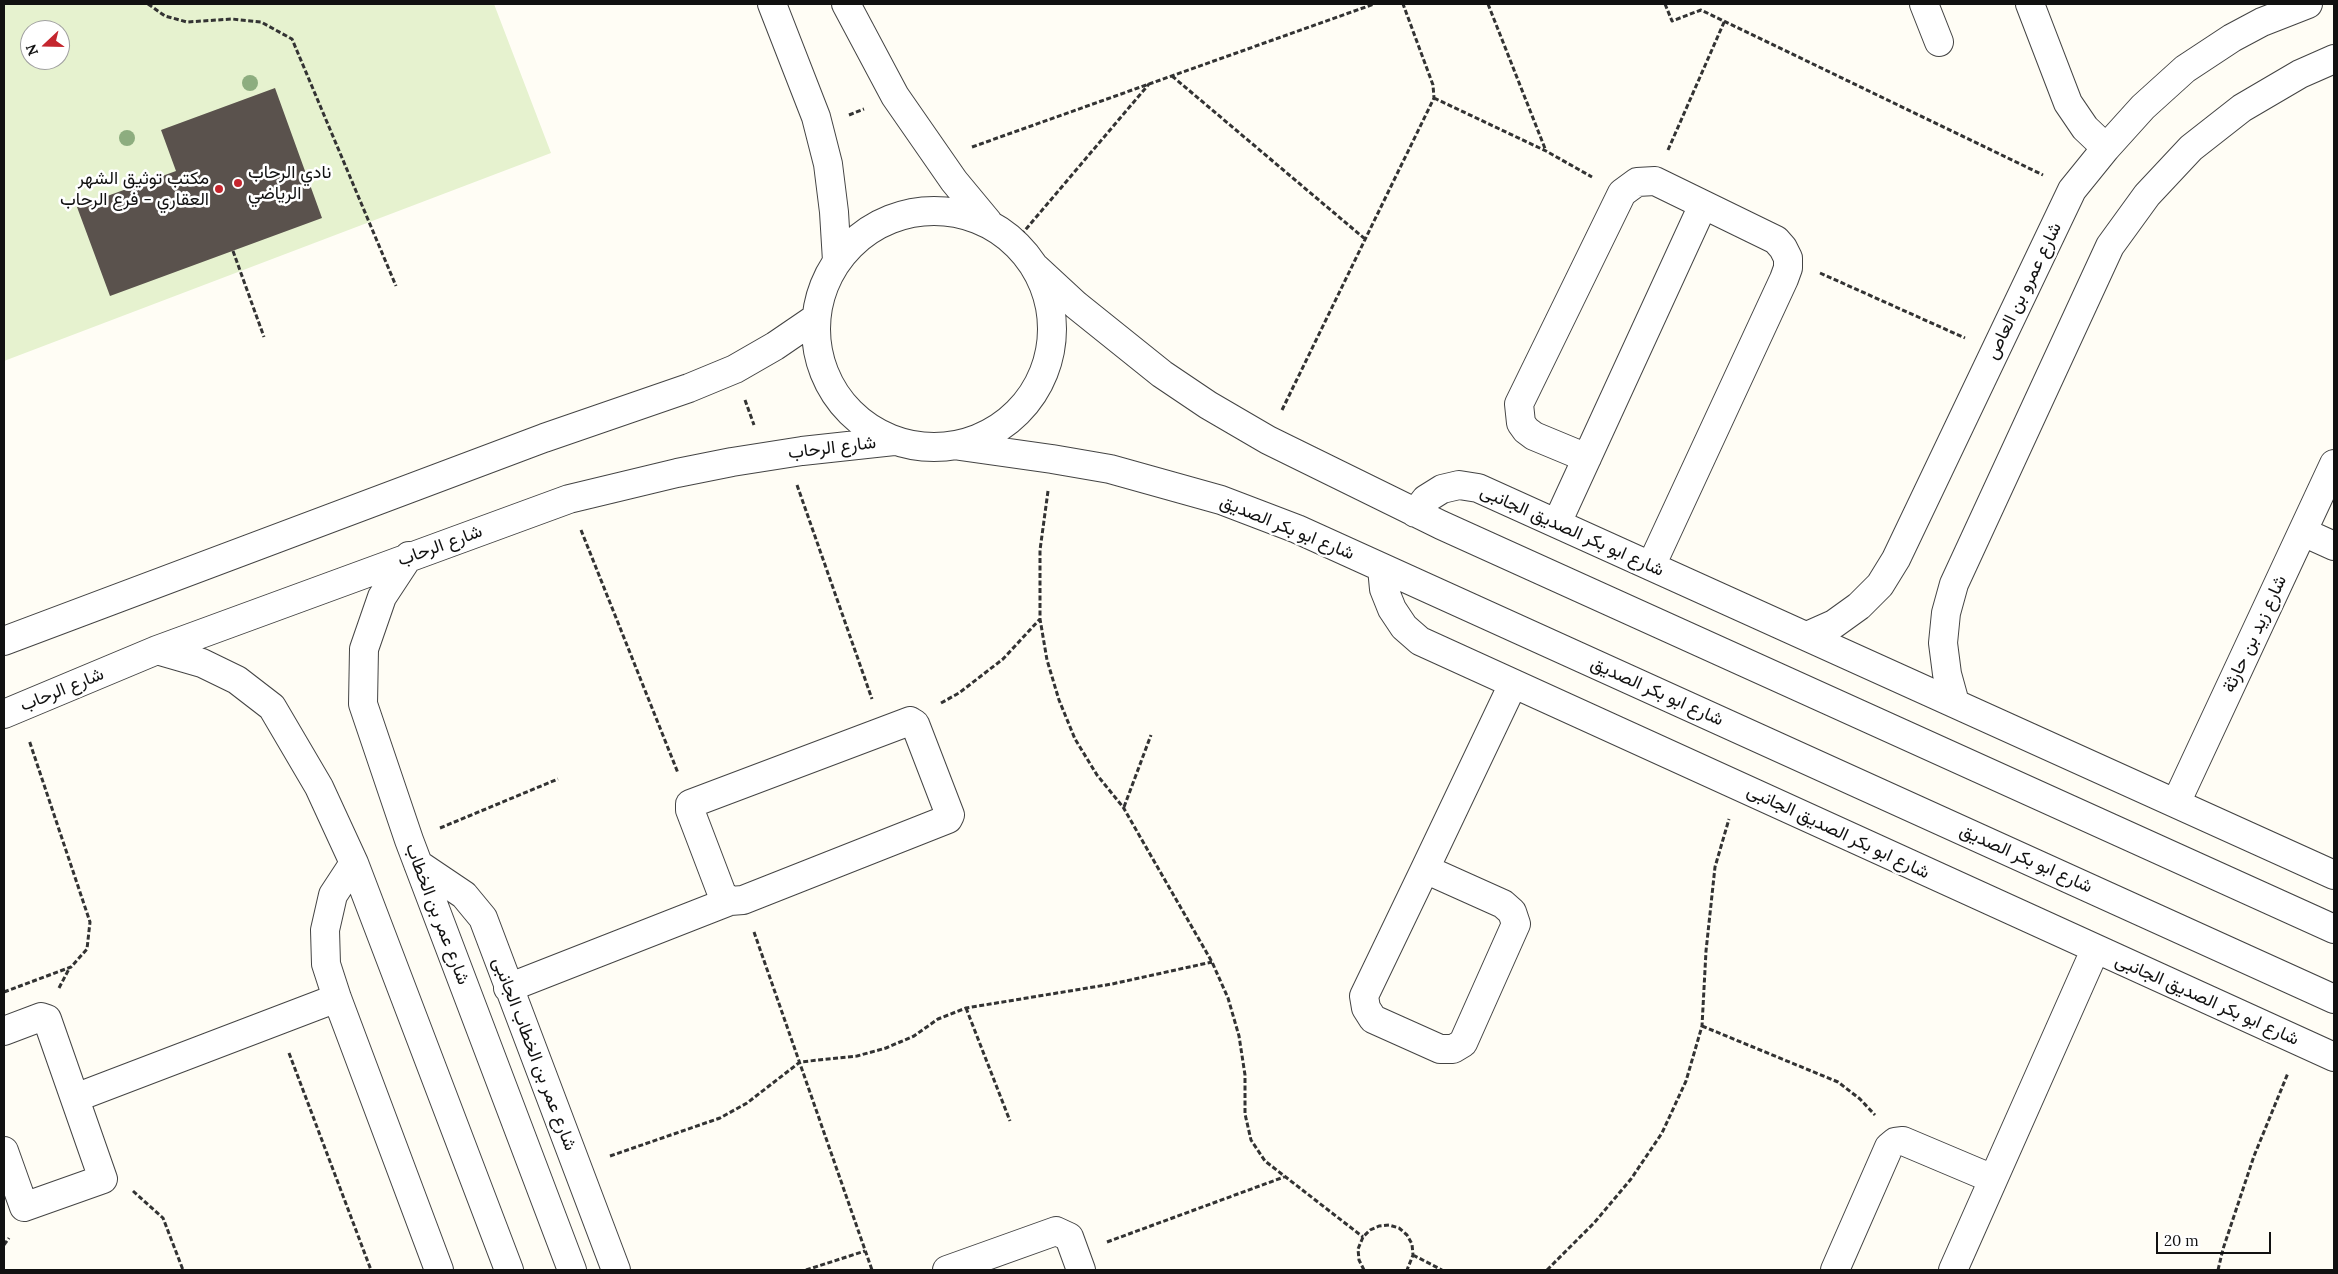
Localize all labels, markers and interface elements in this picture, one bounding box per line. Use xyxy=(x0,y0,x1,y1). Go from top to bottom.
north arrow xyxy=(20,20,70,70)
text: N xyxy=(22,42,42,58)
place label: نادي الرحاب الرياضي xyxy=(248,162,331,204)
place label: مكتب توثيق الشهر العقاري - فرع الرحاب xyxy=(60,168,209,210)
marker: نادي الرحاب الرياضي xyxy=(232,177,244,189)
marker: مكتب توثيق الشهر العقاري - فرع الرحاب xyxy=(213,183,225,195)
street label: شارع عمرو بن العاص xyxy=(1981,219,2067,363)
street label: شارع الرحاب xyxy=(787,432,877,464)
street label: شارع ابو بكر الصديق الجانبى xyxy=(1477,481,1667,581)
street label: شارع ابو بكر الصديق xyxy=(1217,491,1357,565)
street label: شارع الرحاب xyxy=(395,521,485,571)
street label: شارع زيد بن حارثة xyxy=(2218,572,2292,696)
street label: شارع ابو بكر الصديق xyxy=(1587,653,1727,731)
street label: شارع الرحاب xyxy=(17,663,107,717)
street label: شارع ابو بكر الصديق الجانبى xyxy=(1743,780,1933,884)
street label: شارع ابو بكر الصديق xyxy=(1956,820,2096,898)
street label: شارع عمر بن الخطاب xyxy=(400,840,474,988)
street label: شارع ابو بكر الصديق الجانبى xyxy=(2112,950,2302,1050)
street label: شارع عمر بن الخطاب الجانبى xyxy=(487,954,581,1154)
scale bar xyxy=(2158,1222,2273,1254)
text: 20 m xyxy=(2164,1231,2199,1250)

